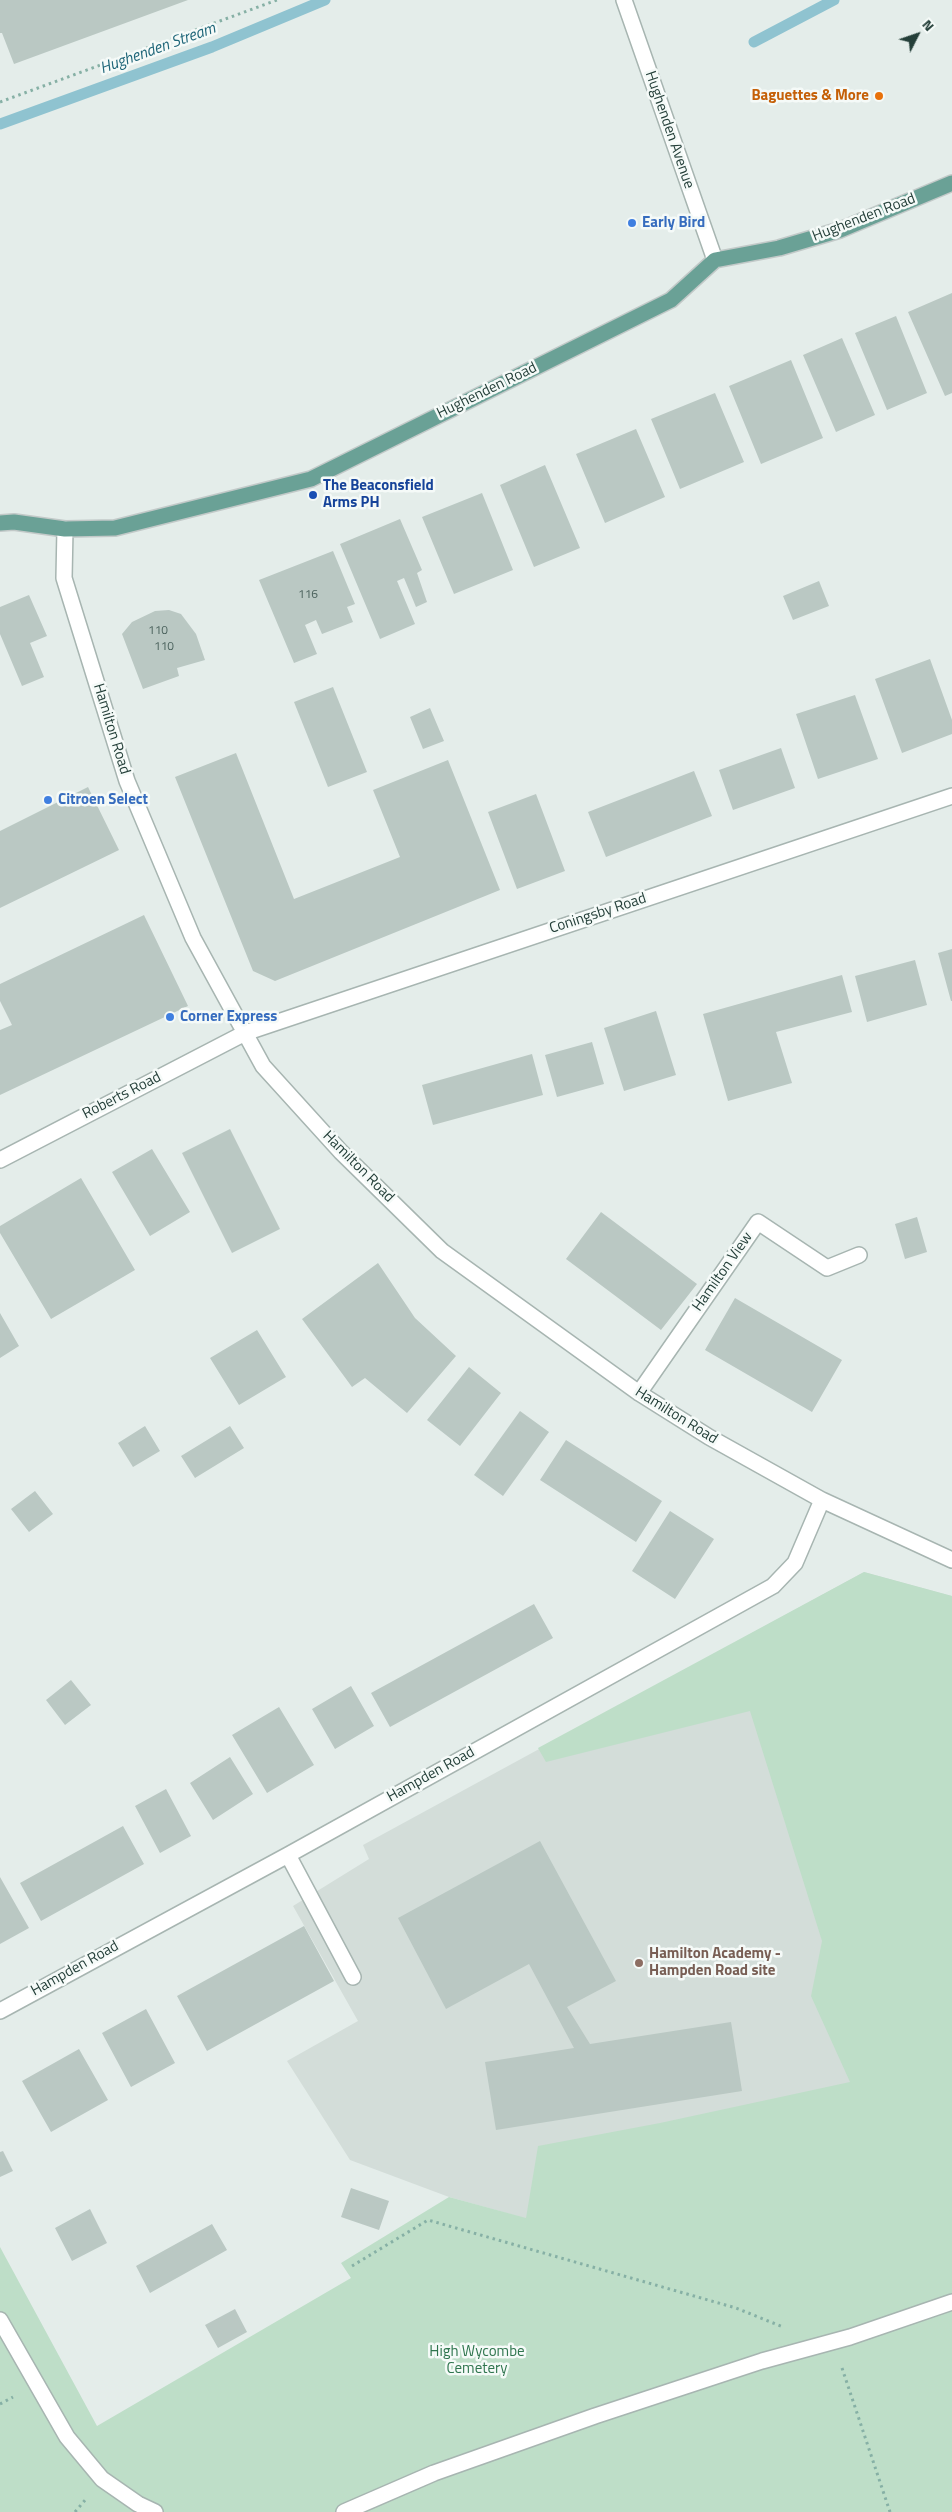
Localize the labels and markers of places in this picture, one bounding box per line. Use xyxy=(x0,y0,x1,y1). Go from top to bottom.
place label: Baguettes & More xyxy=(751,87,869,105)
marker: Baguettes & More xyxy=(873,90,885,102)
place label: Early Bird xyxy=(642,214,705,232)
marker: Early Bird xyxy=(626,217,638,229)
place label: The Beaconsfield Arms PH xyxy=(323,477,434,512)
marker: The Beaconsfield Arms PH xyxy=(307,489,319,501)
place label: Citroen Select xyxy=(58,791,148,809)
marker: Citroen Select xyxy=(42,794,54,806)
place label: Corner Express xyxy=(180,1008,277,1026)
marker: Corner Express xyxy=(164,1011,176,1023)
place label: Hamilton Academy - Hampden Road site xyxy=(649,1945,781,1980)
marker: Hamilton Academy - Hampden Road site xyxy=(633,1957,645,1969)

